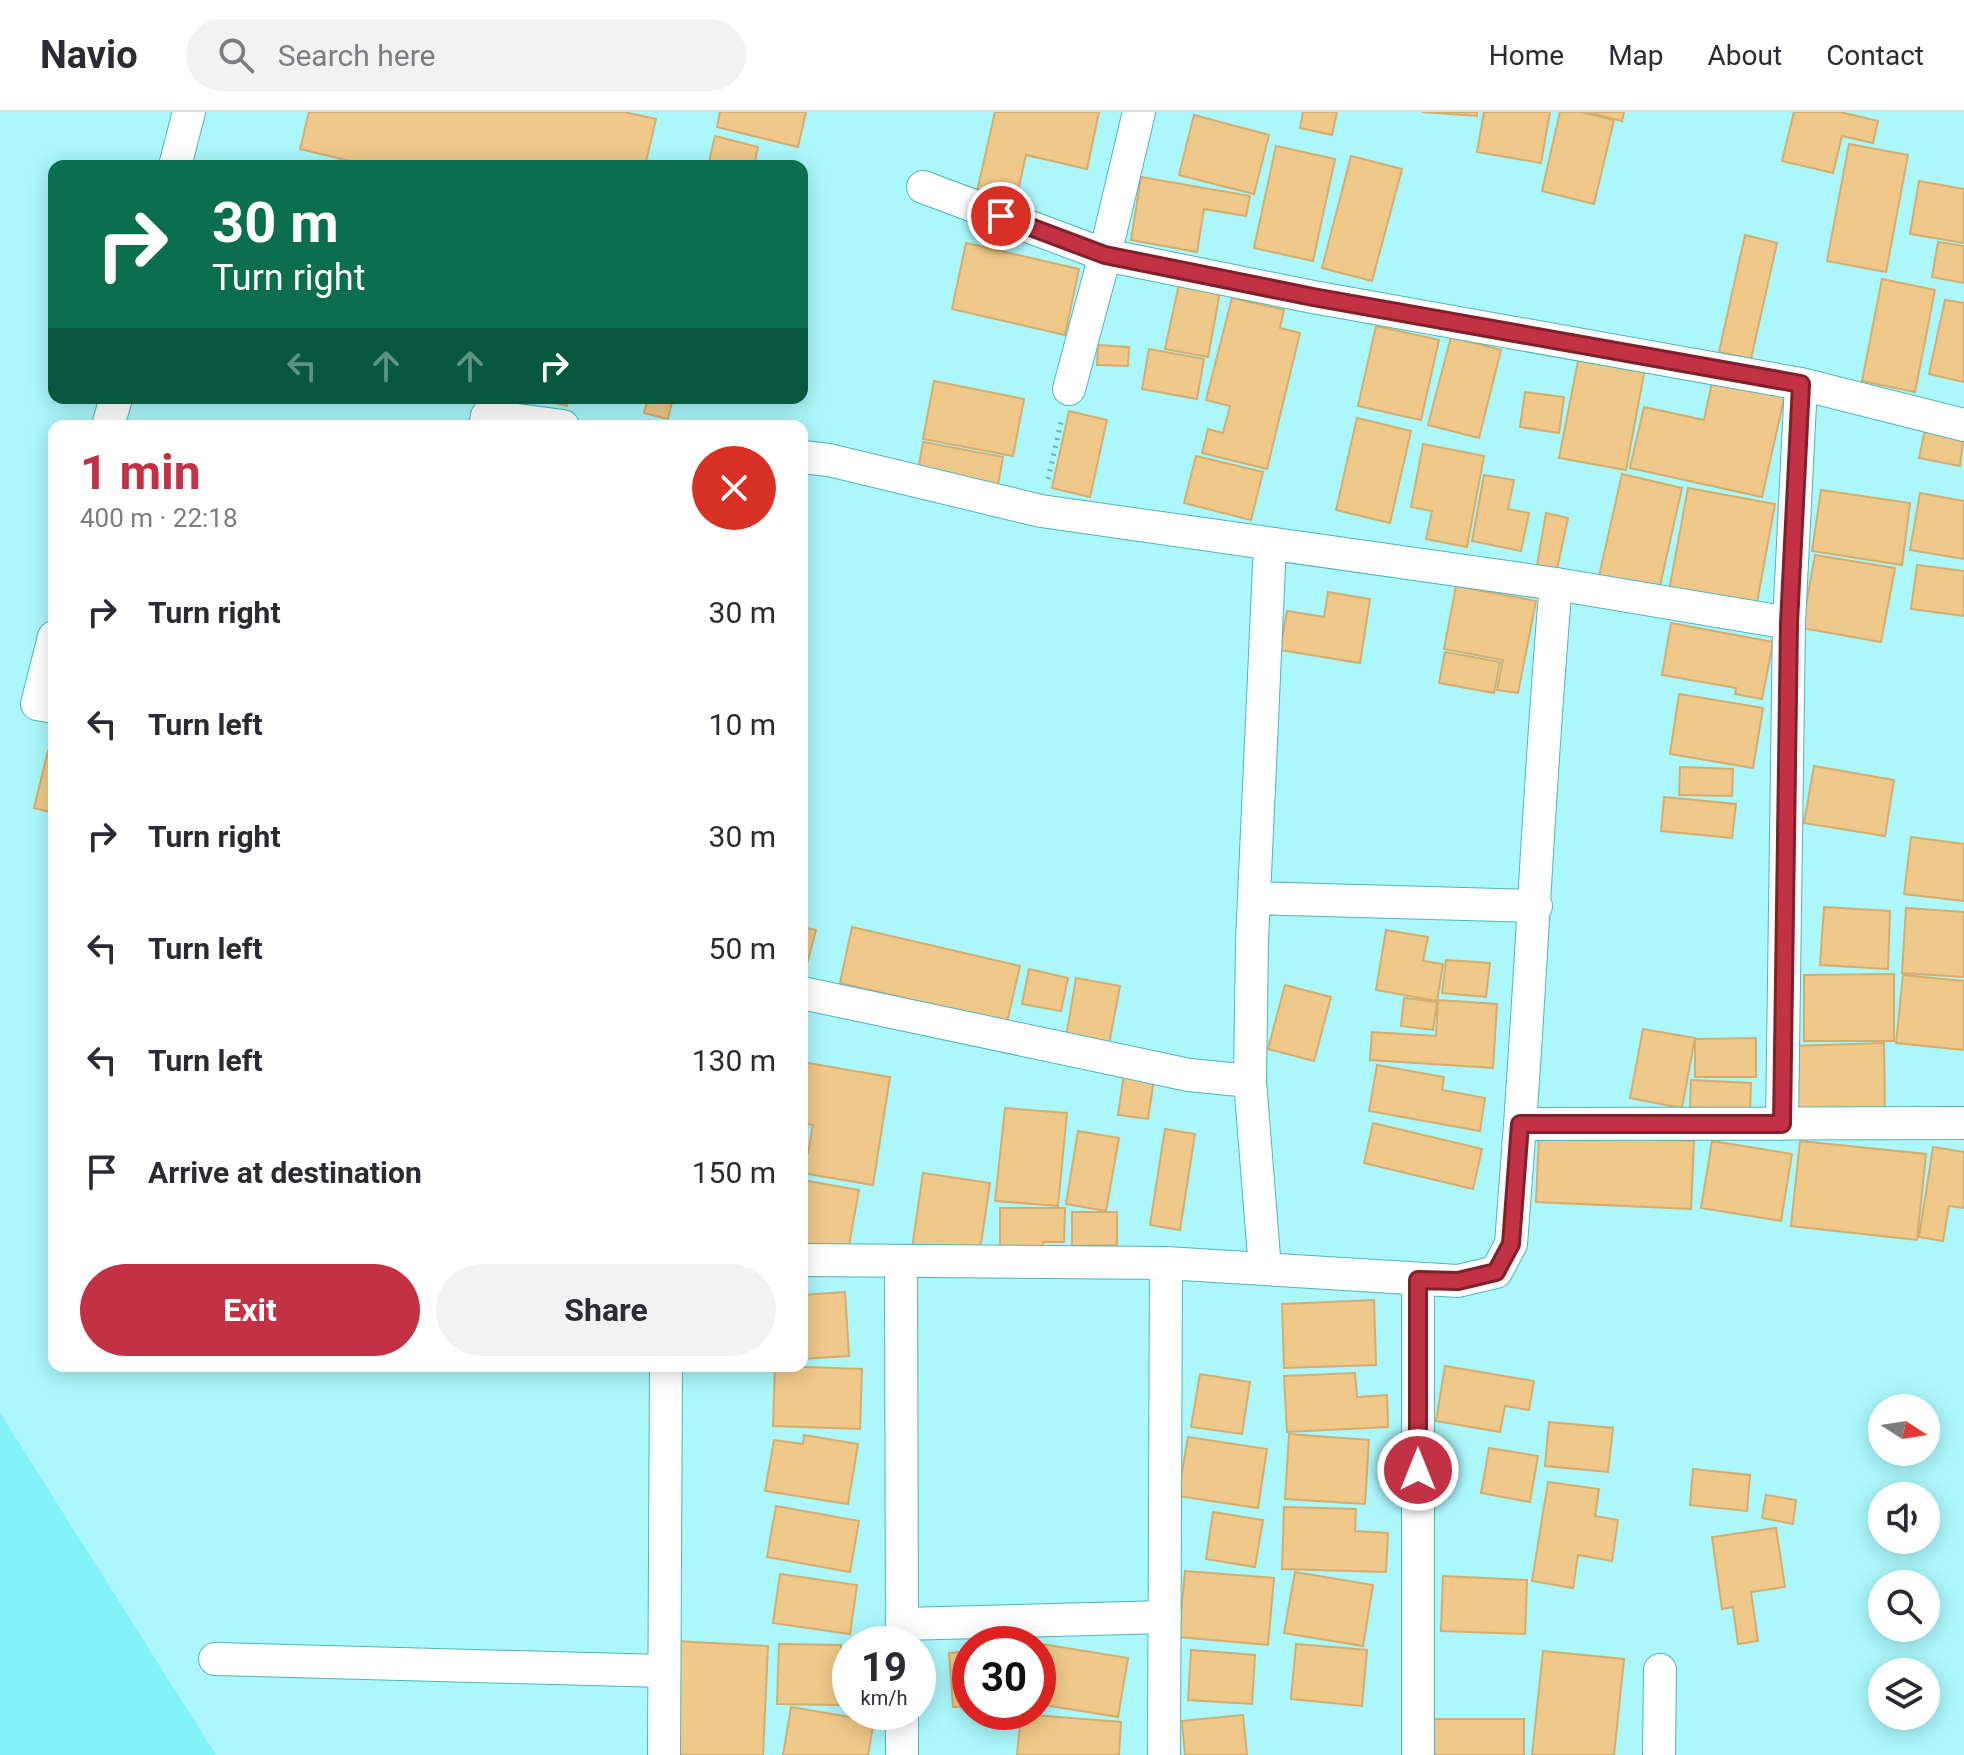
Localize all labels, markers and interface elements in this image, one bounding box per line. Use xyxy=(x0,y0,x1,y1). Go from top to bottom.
search box xyxy=(186,19,746,91)
text: Navio xyxy=(40,33,138,77)
icon: search xyxy=(214,33,258,77)
text: Search here xyxy=(278,38,435,73)
text: Home xyxy=(1489,39,1564,72)
text: Map xyxy=(1608,39,1664,72)
text: About xyxy=(1708,39,1782,72)
text: Contact xyxy=(1826,39,1924,72)
pin xyxy=(967,182,1035,250)
text: 30 m xyxy=(212,190,339,256)
icon: right xyxy=(80,192,184,296)
icon: arrive xyxy=(979,194,1023,238)
text: Turn right xyxy=(212,257,365,299)
icon: left xyxy=(280,344,324,388)
icon: ahead xyxy=(364,344,408,388)
icon: ahead xyxy=(448,344,492,388)
icon: right xyxy=(532,344,576,388)
text: 1 min xyxy=(80,444,201,501)
button: close xyxy=(692,446,776,530)
text: 400 m · 22:18 xyxy=(80,503,238,533)
icon: right xyxy=(80,590,124,634)
text: Turn right xyxy=(148,595,281,630)
text: 30 m xyxy=(709,595,776,630)
icon: left xyxy=(80,702,124,746)
text: Turn left xyxy=(148,707,263,742)
text: 10 m xyxy=(709,707,776,742)
icon: right xyxy=(80,814,124,858)
text: Turn right xyxy=(148,819,281,854)
text: 30 m xyxy=(709,819,776,854)
icon: left xyxy=(80,926,124,970)
text: Turn left xyxy=(148,931,263,966)
text: 50 m xyxy=(709,931,776,966)
icon: left xyxy=(80,1038,124,1082)
text: Turn left xyxy=(148,1043,263,1078)
text: 130 m xyxy=(692,1043,776,1078)
icon: arrive xyxy=(80,1150,124,1194)
text: Arrive at destination xyxy=(148,1155,422,1190)
text: 150 m xyxy=(692,1155,776,1190)
button: Exit xyxy=(80,1264,420,1356)
button: Share xyxy=(436,1264,776,1356)
north arrow xyxy=(1868,1394,1940,1466)
map controls xyxy=(1868,1394,1940,1730)
position arrow xyxy=(1376,1428,1460,1512)
button: sound xyxy=(1868,1482,1940,1554)
button: search xyxy=(1868,1570,1940,1642)
speed limit sign: 30 xyxy=(952,1626,1056,1730)
text: 19 xyxy=(861,1644,907,1691)
button: layers xyxy=(1868,1658,1940,1730)
text: km/h xyxy=(861,1686,907,1710)

